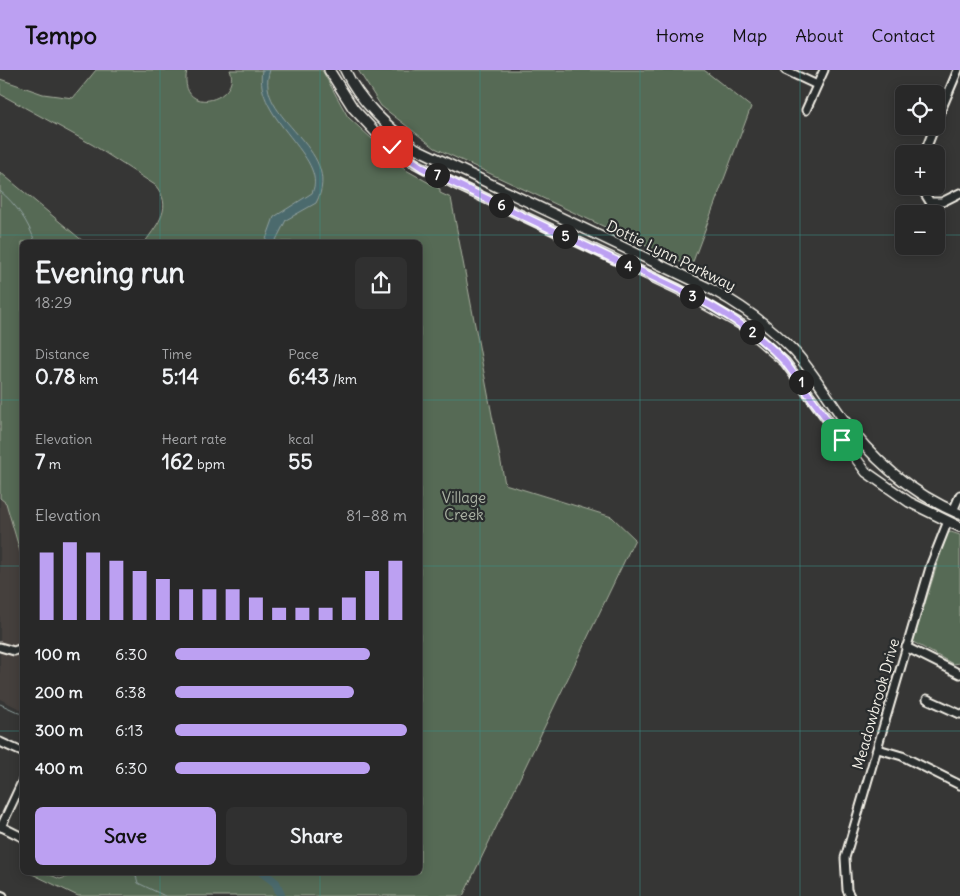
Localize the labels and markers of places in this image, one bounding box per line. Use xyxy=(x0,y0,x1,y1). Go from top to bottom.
pin xyxy=(371,126,413,168)
pin: 7 xyxy=(424,162,450,188)
pin: 6 xyxy=(488,192,514,218)
pin: 5 xyxy=(552,224,578,248)
pin: 4 xyxy=(616,254,640,278)
pin: 3 xyxy=(680,284,704,308)
pin: 2 xyxy=(740,320,764,344)
pin: 1 xyxy=(788,370,814,394)
pin xyxy=(821,419,863,461)

